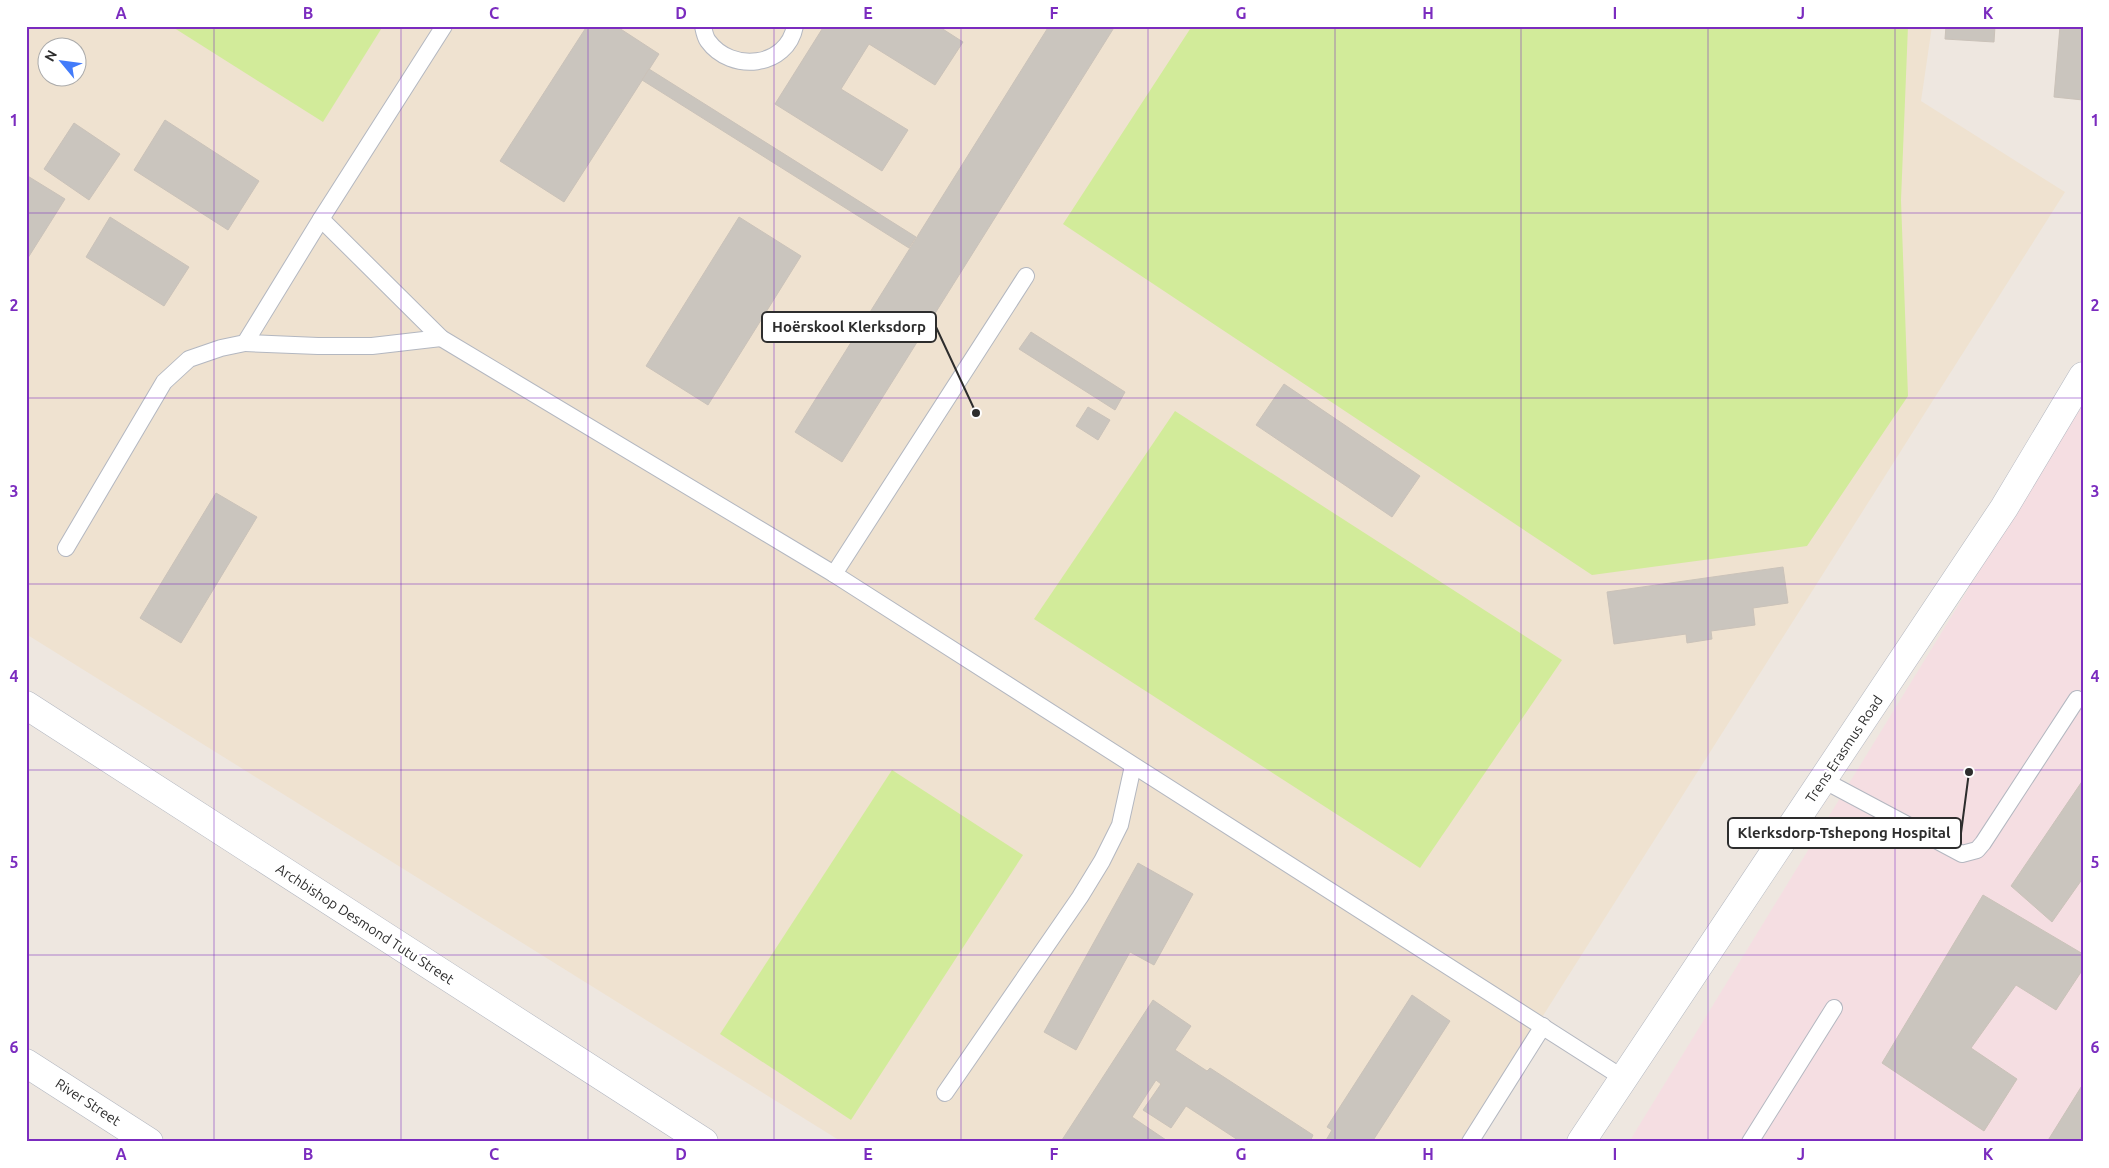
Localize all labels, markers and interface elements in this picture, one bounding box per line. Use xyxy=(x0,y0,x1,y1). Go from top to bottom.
text: A xyxy=(115,4,127,22)
text: B xyxy=(303,4,313,22)
text: C xyxy=(489,4,499,22)
text: D xyxy=(675,4,687,22)
text: E xyxy=(863,4,873,22)
text: F xyxy=(1050,4,1059,22)
text: G xyxy=(1235,4,1247,22)
text: H xyxy=(1422,4,1434,22)
text: I xyxy=(1613,4,1617,22)
text: J xyxy=(1797,4,1805,22)
text: K xyxy=(1983,4,1994,22)
north arrow xyxy=(38,38,88,88)
text: N xyxy=(41,47,60,64)
text: 1 xyxy=(9,111,19,129)
text: 1 xyxy=(2090,111,2100,129)
text: 2 xyxy=(9,296,19,314)
text: 2 xyxy=(2090,296,2100,314)
callout: Hoërskool Klerksdorp xyxy=(762,312,936,342)
text: Hoërskool Klerksdorp xyxy=(772,318,926,335)
text: 3 xyxy=(9,482,19,500)
text: 3 xyxy=(2090,482,2100,500)
text: 4 xyxy=(9,667,19,685)
text: 4 xyxy=(2090,667,2100,685)
street label: Trens Erasmus Road xyxy=(1802,692,1886,806)
callout: Klerksdorp-Tshepong Hospital xyxy=(1728,818,1961,848)
text: Klerksdorp-Tshepong Hospital xyxy=(1737,824,1951,841)
text: 5 xyxy=(9,853,19,871)
text: 5 xyxy=(2090,853,2100,871)
street label: Archbishop Desmond Tutu Street xyxy=(273,860,457,988)
text: 6 xyxy=(9,1038,19,1056)
text: 6 xyxy=(2090,1038,2100,1056)
street label: River Street xyxy=(53,1075,124,1129)
text: A xyxy=(115,1145,127,1163)
text: B xyxy=(303,1145,313,1163)
text: C xyxy=(489,1145,499,1163)
text: D xyxy=(675,1145,687,1163)
text: E xyxy=(863,1145,873,1163)
text: F xyxy=(1050,1145,1059,1163)
text: G xyxy=(1235,1145,1247,1163)
text: H xyxy=(1422,1145,1434,1163)
text: I xyxy=(1613,1145,1617,1163)
text: J xyxy=(1797,1145,1805,1163)
text: K xyxy=(1983,1145,1994,1163)

